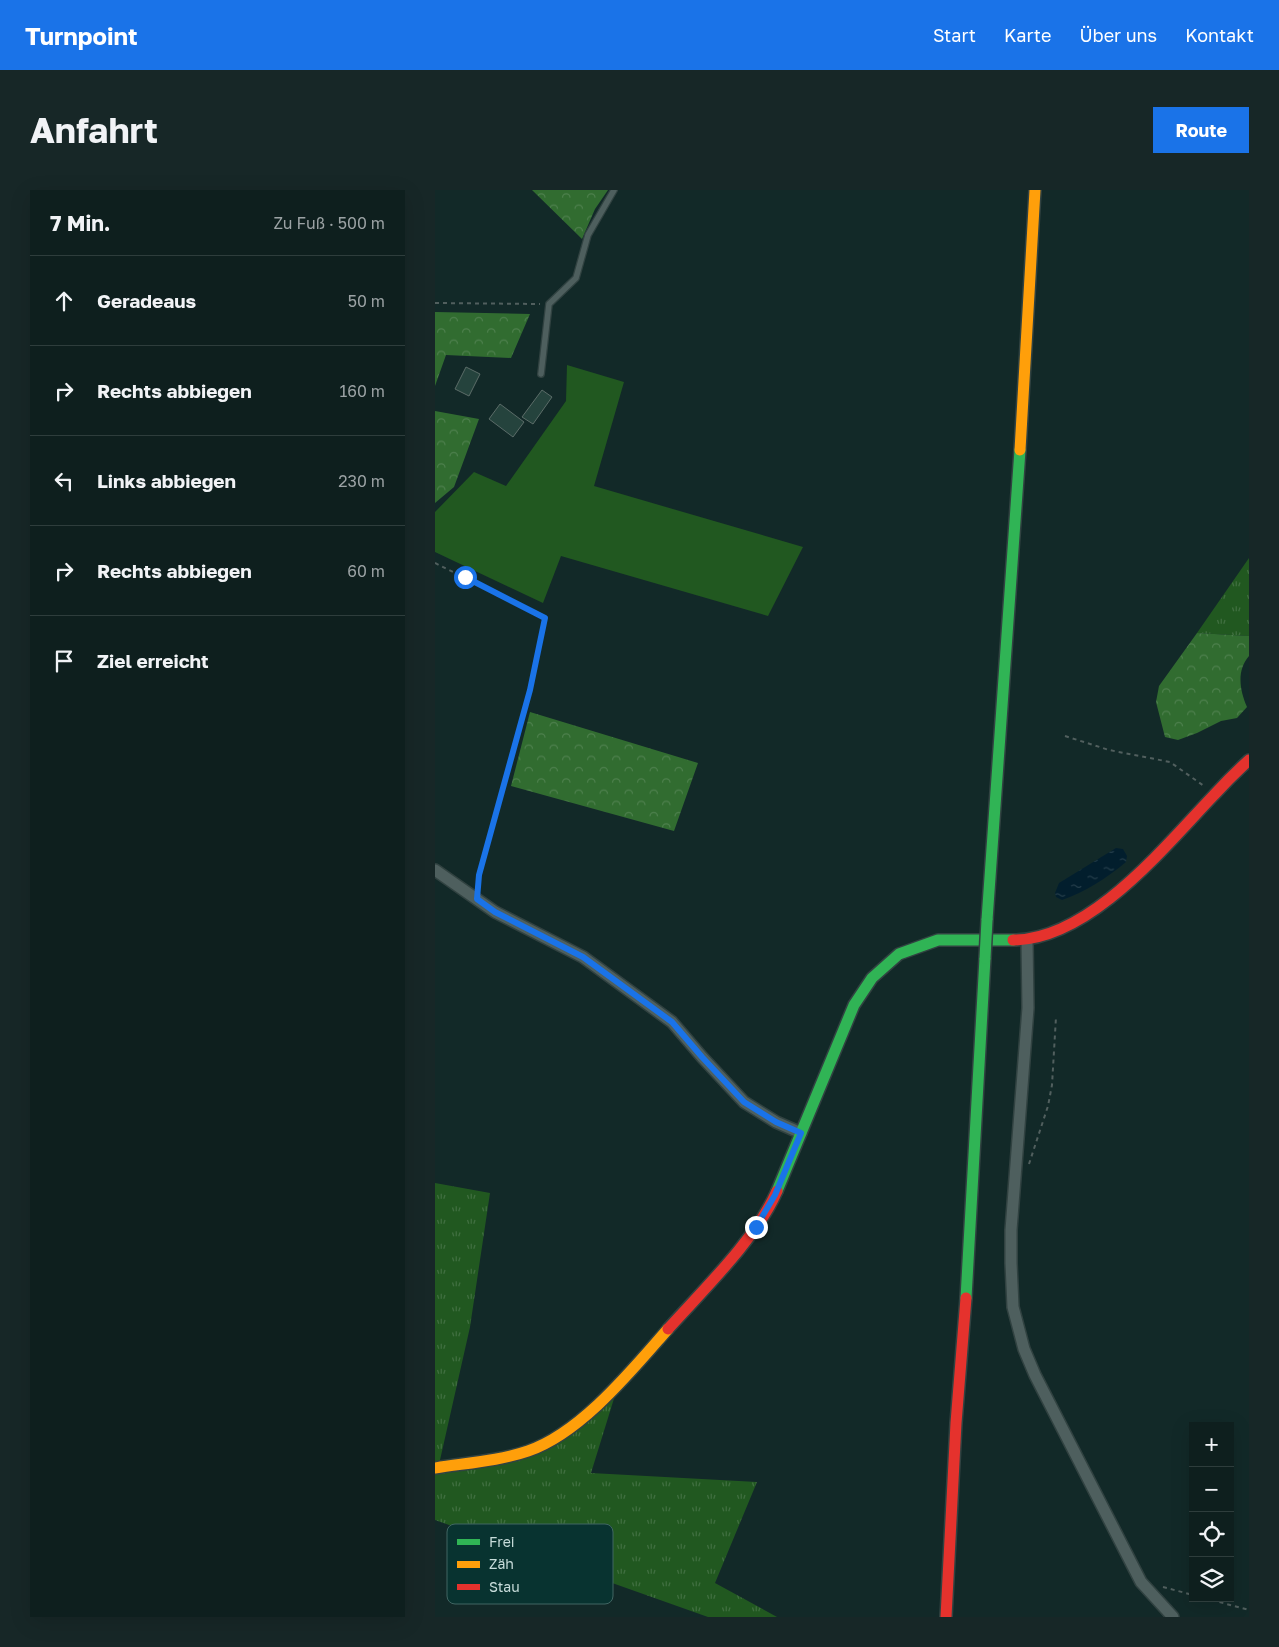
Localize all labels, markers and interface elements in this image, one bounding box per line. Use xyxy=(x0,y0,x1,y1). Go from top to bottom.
text: Turnpoint xyxy=(25,21,138,50)
text: Start xyxy=(933,24,976,46)
text: Karte xyxy=(1004,24,1051,46)
text: Über uns xyxy=(1079,24,1157,46)
text: Kontakt xyxy=(1185,24,1254,46)
button: Route xyxy=(1153,107,1249,153)
text: Anfahrt xyxy=(30,109,158,151)
text: 7 Min. xyxy=(50,210,111,236)
text: Zu Fuß · 500 m xyxy=(273,213,385,233)
icon: ahead xyxy=(50,287,78,315)
text: Geradeaus xyxy=(97,289,196,312)
text: 50 m xyxy=(348,291,385,311)
icon: right xyxy=(50,377,78,405)
text: Rechts abbiegen xyxy=(97,379,252,402)
text: 160 m xyxy=(339,381,385,401)
icon: left xyxy=(50,467,78,495)
text: Links abbiegen xyxy=(97,469,236,492)
text: 230 m xyxy=(338,471,385,491)
icon: right xyxy=(50,557,78,585)
text: Rechts abbiegen xyxy=(97,559,252,582)
text: 60 m xyxy=(347,561,385,581)
route start xyxy=(454,566,477,589)
icon: arrive xyxy=(50,647,78,675)
text: Ziel erreicht xyxy=(97,649,209,672)
route end xyxy=(745,1216,768,1239)
map controls xyxy=(1189,1422,1234,1602)
button: + xyxy=(1189,1422,1234,1467)
button: − xyxy=(1189,1467,1234,1512)
button: locate xyxy=(1189,1512,1234,1557)
legend xyxy=(447,1524,613,1604)
text: Frei xyxy=(489,1533,515,1550)
text: Zäh xyxy=(489,1555,514,1572)
button: layers xyxy=(1189,1557,1234,1602)
text: Stau xyxy=(489,1578,520,1595)

